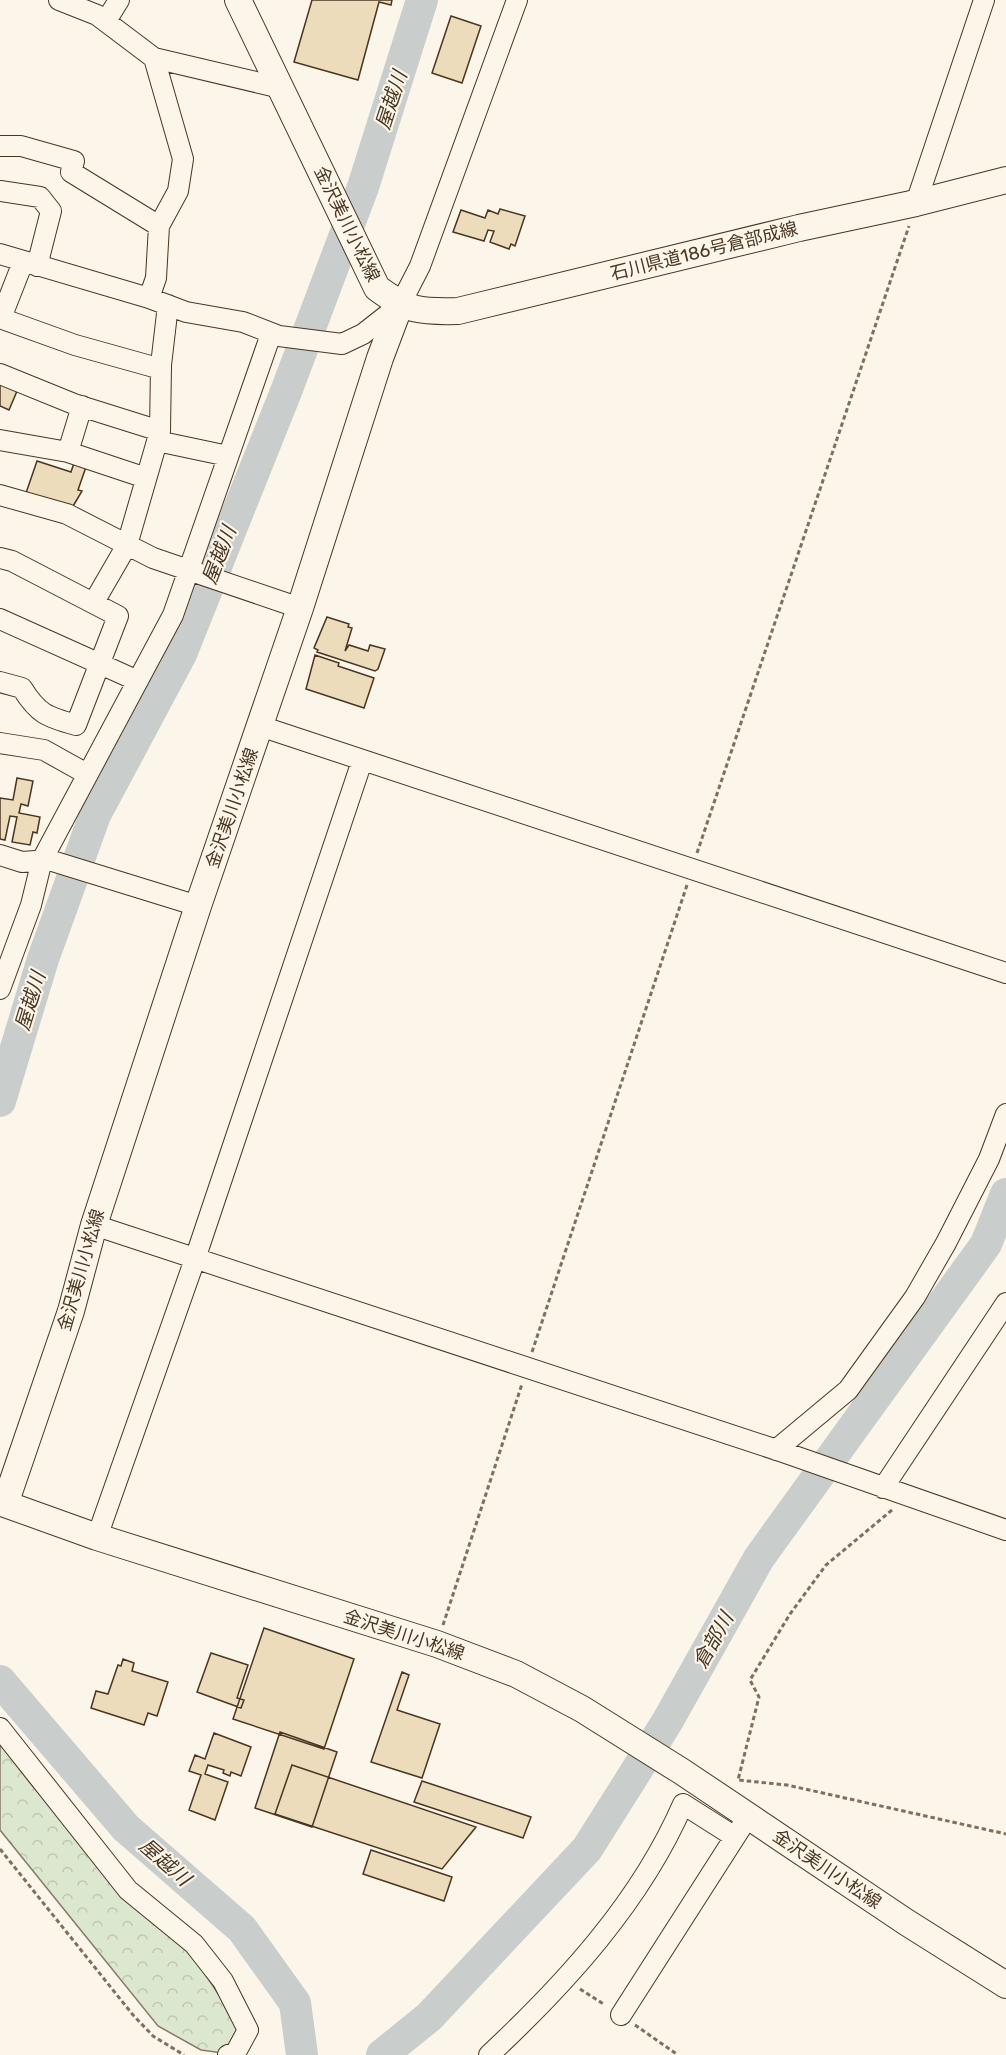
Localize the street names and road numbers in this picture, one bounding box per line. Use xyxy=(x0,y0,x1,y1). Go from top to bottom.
street label: 金沢美川小松線 xyxy=(309,163,385,285)
street label: 石川県道186号倉部成線 xyxy=(608,217,800,285)
street label: 金沢美川小松線 xyxy=(201,745,263,871)
street label: 金沢美川小松線 xyxy=(53,1206,109,1334)
street label: 金沢美川小松線 xyxy=(341,1605,467,1665)
street label: 金沢美川小松線 xyxy=(769,1825,885,1913)

